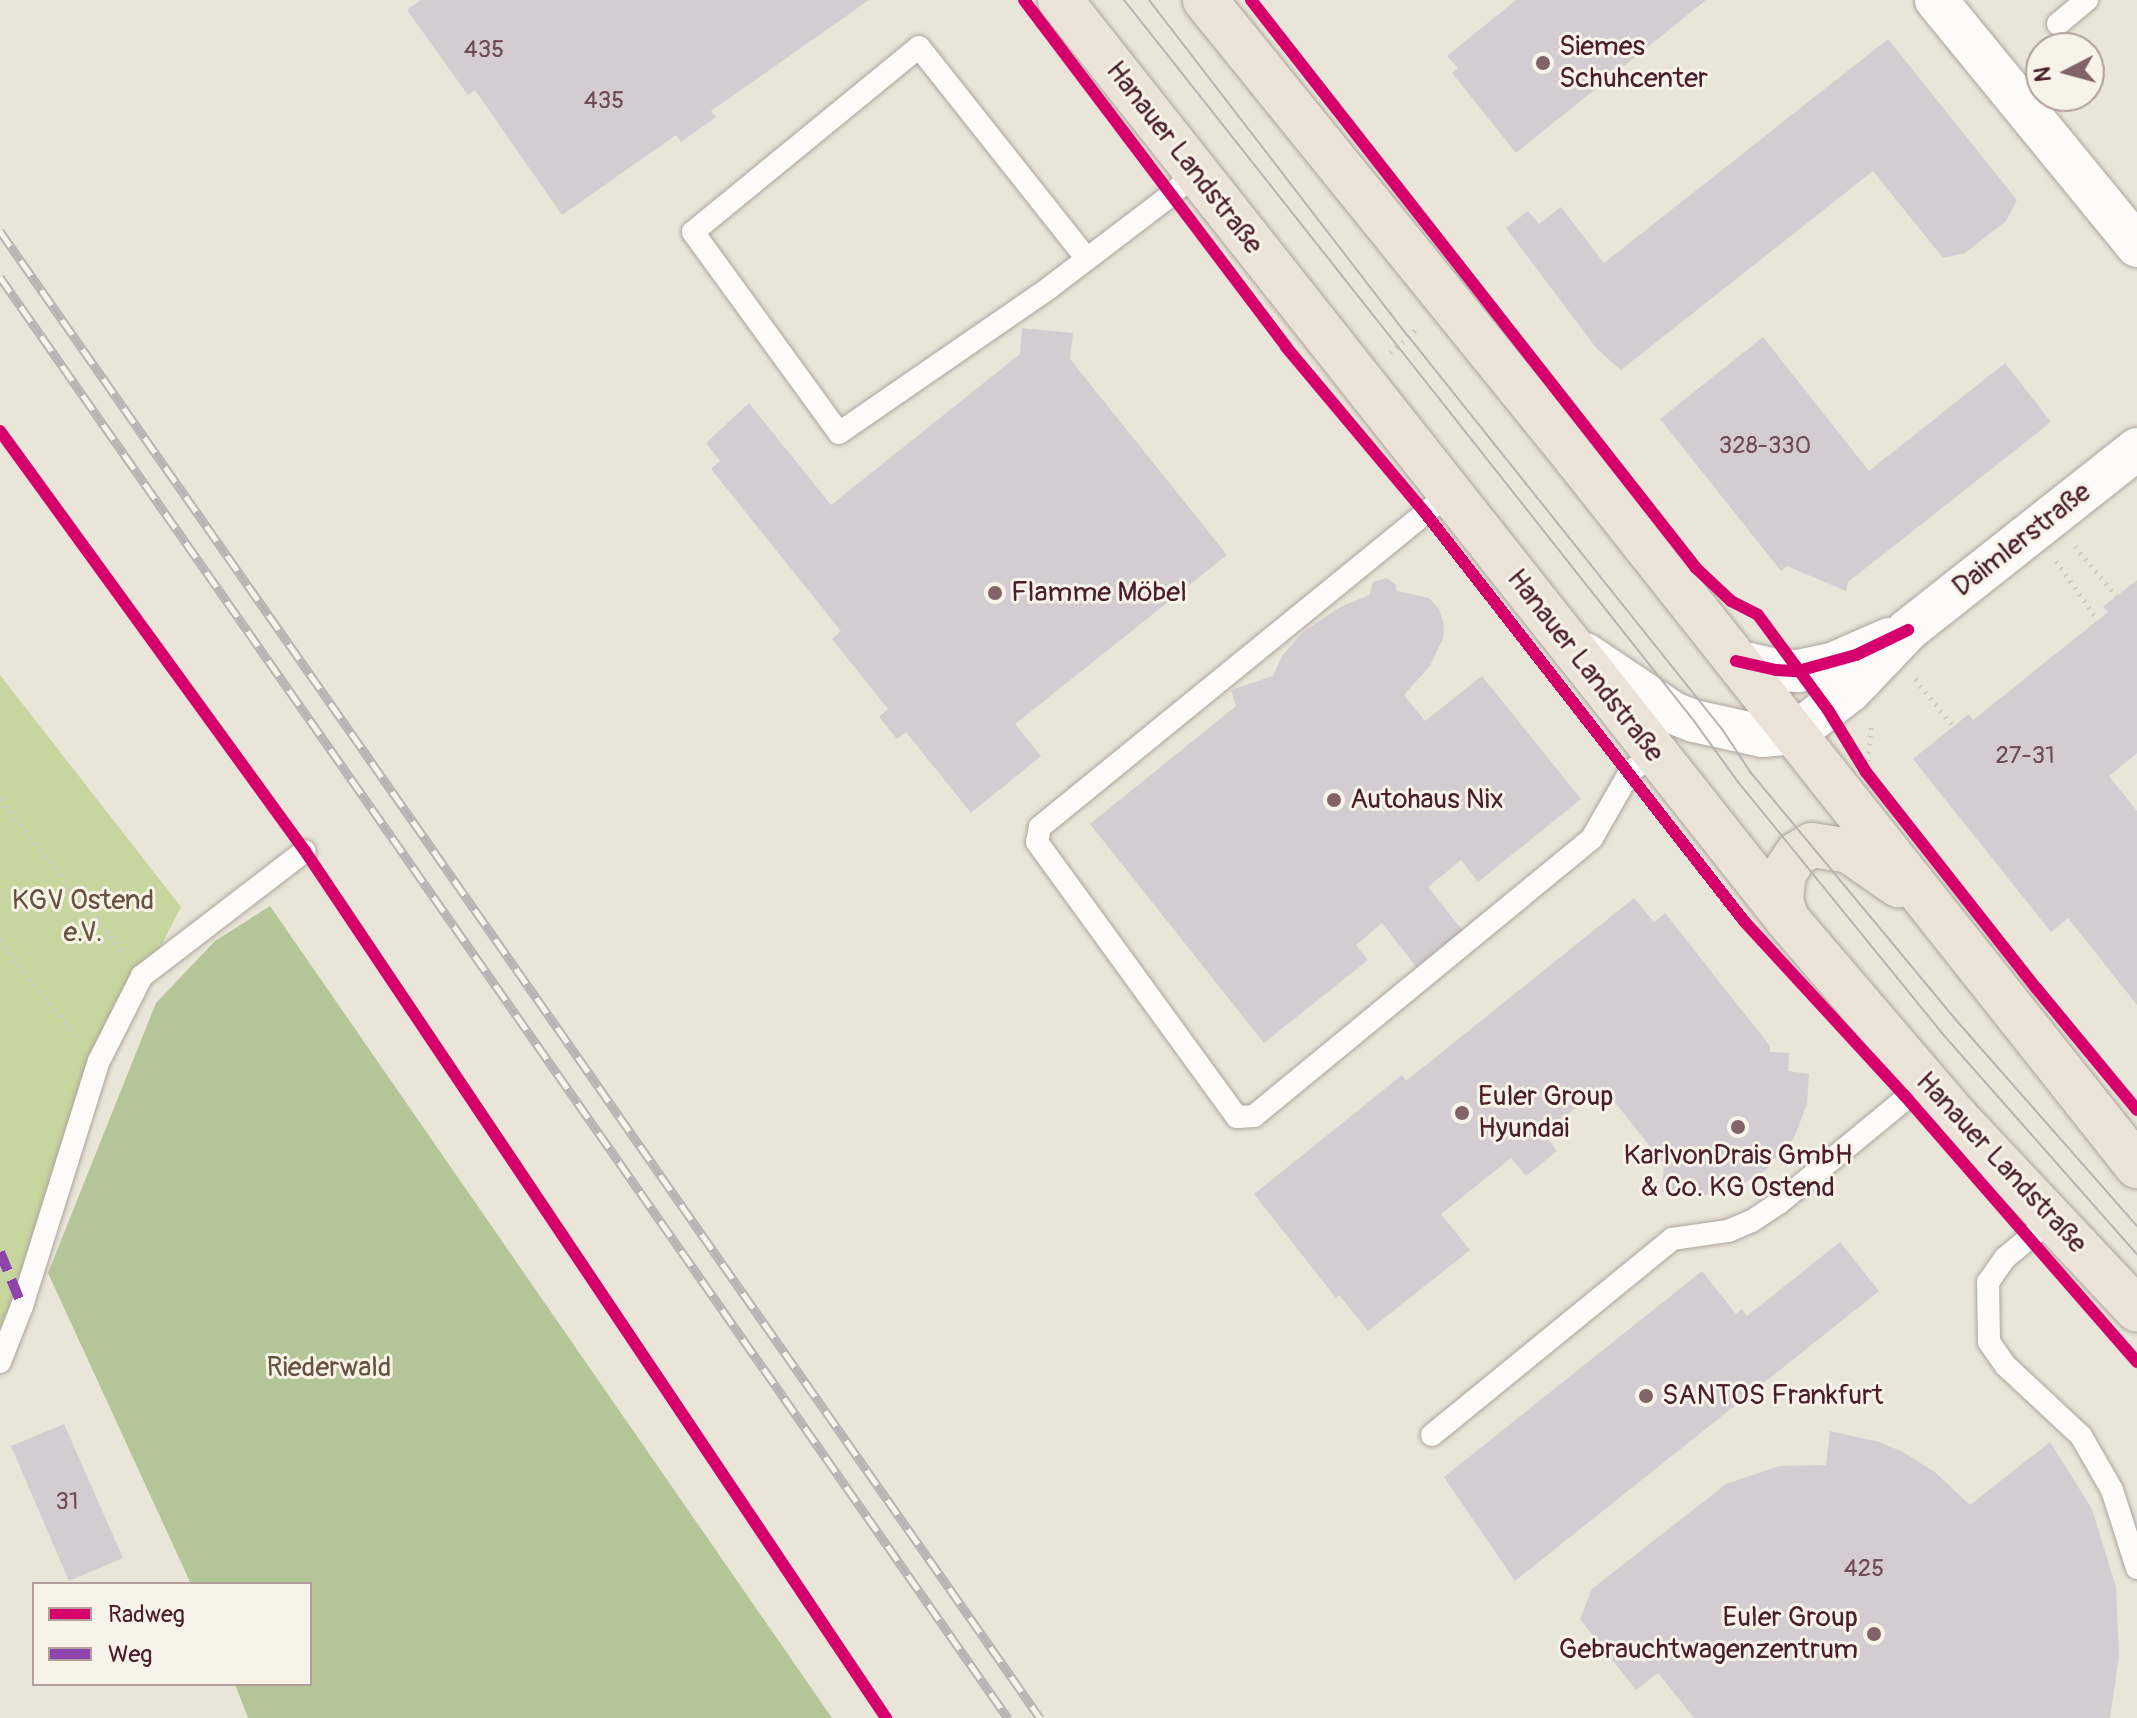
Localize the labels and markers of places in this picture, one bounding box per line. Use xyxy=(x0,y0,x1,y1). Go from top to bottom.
place label: Siemes Schuhcenter xyxy=(1559,30,1708,96)
marker: Siemes Schuhcenter xyxy=(1534,54,1552,72)
place label: Flamme Möbel xyxy=(1011,576,1187,610)
marker: Flamme Möbel xyxy=(986,584,1004,602)
place label: Autohaus Nix xyxy=(1350,783,1504,817)
marker: Autohaus Nix xyxy=(1325,791,1343,809)
place label: Euler Group Hyundai xyxy=(1478,1080,1614,1146)
marker: Euler Group Hyundai xyxy=(1453,1104,1471,1122)
marker: KarlvonDrais GmbH & Co. KG Ostend xyxy=(1729,1118,1747,1136)
place label: KarlvonDrais GmbH & Co. KG Ostend xyxy=(1624,1139,1852,1205)
place label: SANTOS Frankfurt xyxy=(1662,1379,1883,1413)
marker: SANTOS Frankfurt xyxy=(1637,1387,1655,1405)
place label: Euler Group Gebrauchtwagenzentrum xyxy=(1559,1601,1858,1667)
marker: Euler Group Gebrauchtwagenzentrum xyxy=(1865,1625,1883,1643)

